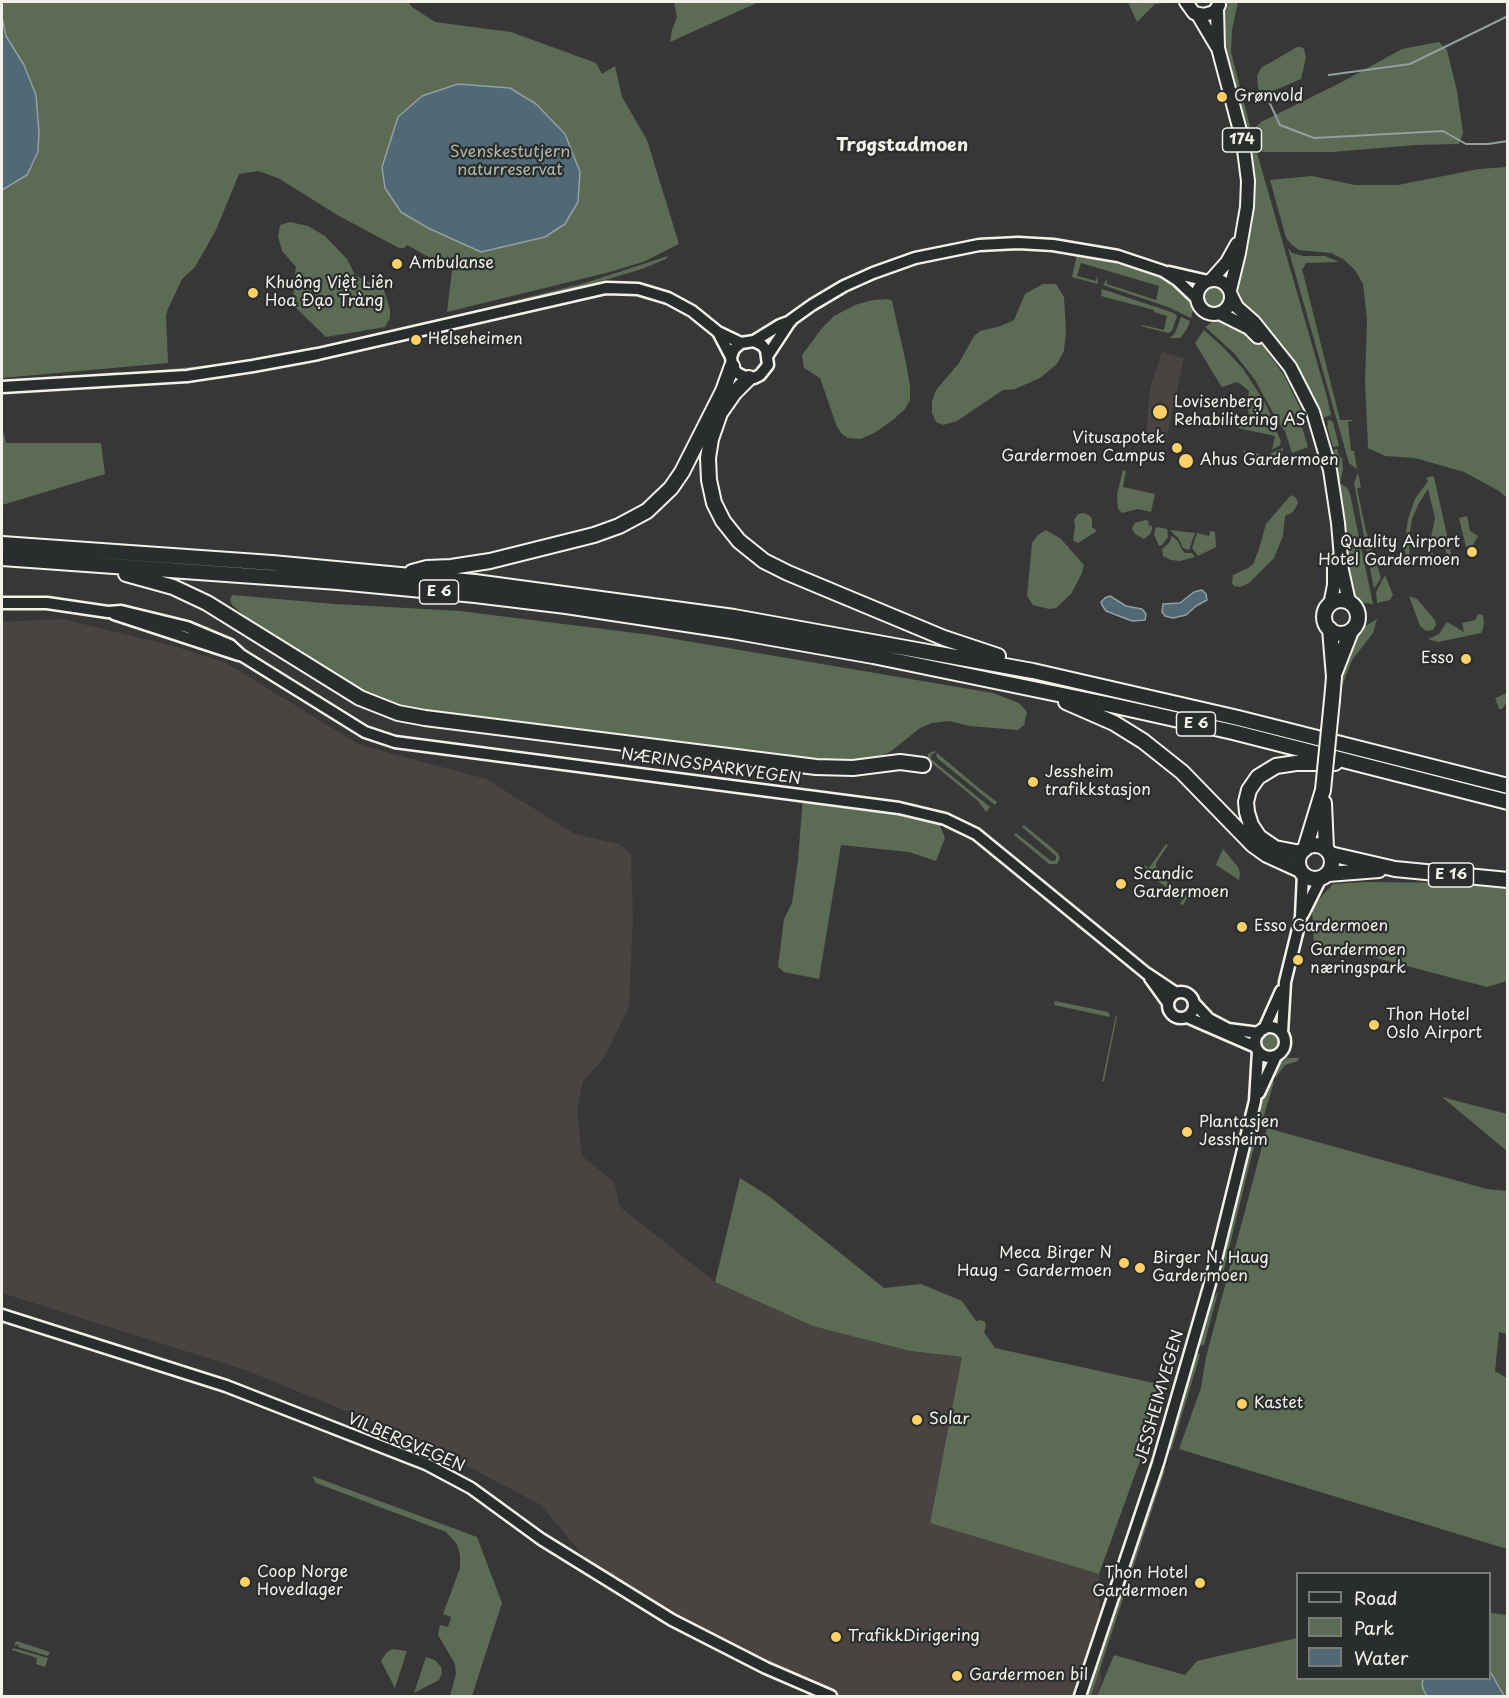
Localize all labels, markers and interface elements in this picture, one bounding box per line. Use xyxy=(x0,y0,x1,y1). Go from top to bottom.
place label: Grønvold xyxy=(1234,87,1303,107)
marker: Grønvold xyxy=(1215,90,1229,104)
road number: 174 xyxy=(1222,128,1262,152)
district label: Trøgstadmoen xyxy=(836,135,968,157)
park label: Svenskestutjern naturreservat xyxy=(450,143,570,181)
place label: Ambulanse xyxy=(409,254,494,274)
marker: Ambulanse xyxy=(390,257,404,271)
place label: Khuông Việt Liên Hoa Đạo Tràng xyxy=(265,274,393,312)
marker: Khuông Việt Liên Hoa Đạo Tràng xyxy=(246,286,260,300)
place label: Helseheimen xyxy=(428,330,523,350)
marker: Helseheimen xyxy=(409,333,423,347)
place label: Lovisenberg Rehabilitering AS xyxy=(1174,393,1306,431)
marker: Lovisenberg Rehabilitering AS xyxy=(1151,403,1169,421)
place label: Vitusapotek Gardermoen Campus xyxy=(1001,429,1165,467)
marker: Vitusapotek Gardermoen Campus xyxy=(1170,441,1184,455)
place label: Ahus Gardermoen xyxy=(1200,451,1339,471)
marker: Ahus Gardermoen xyxy=(1177,452,1195,470)
place label: Quality Airport Hotel Gardermoen xyxy=(1318,533,1460,571)
marker: Quality Airport Hotel Gardermoen xyxy=(1465,545,1479,559)
road number: E 6 xyxy=(420,580,458,604)
place label: Esso xyxy=(1421,649,1454,669)
marker: Esso xyxy=(1459,652,1473,666)
road number: E 6 xyxy=(1176,712,1216,736)
street label: NÆRINGSPARKVEGEN xyxy=(620,745,802,789)
place label: Jessheim trafikkstasjon xyxy=(1045,763,1151,801)
marker: Jessheim trafikkstasjon xyxy=(1026,775,1040,789)
road number: E 16 xyxy=(1428,863,1474,887)
place label: Scandic Gardermoen xyxy=(1133,865,1229,903)
marker: Scandic Gardermoen xyxy=(1114,877,1128,891)
place label: Esso Gardermoen xyxy=(1254,917,1388,937)
marker: Esso Gardermoen xyxy=(1235,920,1249,934)
place label: Gardermoen næringspark xyxy=(1310,941,1406,979)
marker: Gardermoen næringspark xyxy=(1291,953,1305,967)
place label: Thon Hotel Oslo Airport xyxy=(1386,1006,1482,1044)
marker: Thon Hotel Oslo Airport xyxy=(1367,1018,1381,1032)
place label: Plantasjen Jessheim xyxy=(1199,1113,1279,1151)
marker: Plantasjen Jessheim xyxy=(1180,1125,1194,1139)
place label: Meca Birger N Haug - Gardermoen xyxy=(957,1244,1112,1282)
place label: Birger N. Haug Gardermoen xyxy=(1152,1249,1269,1287)
marker: Meca Birger N Haug - Gardermoen xyxy=(1117,1256,1131,1270)
marker: Birger N. Haug Gardermoen xyxy=(1133,1261,1147,1275)
street label: JESSHEIMVEGEN xyxy=(1132,1328,1188,1466)
place label: Kastet xyxy=(1254,1394,1303,1414)
marker: Kastet xyxy=(1235,1397,1249,1411)
street label: VILBERGVEGEN xyxy=(344,1410,468,1476)
place label: Solar xyxy=(929,1410,969,1430)
marker: Solar xyxy=(910,1413,924,1427)
place label: Coop Norge Hovedlager xyxy=(257,1563,348,1601)
place label: Thon Hotel Gardermoen xyxy=(1092,1564,1188,1602)
legend xyxy=(1296,1572,1491,1680)
marker: Coop Norge Hovedlager xyxy=(238,1575,252,1589)
marker: Thon Hotel Gardermoen xyxy=(1193,1576,1207,1590)
text: Road xyxy=(1354,1584,1398,1611)
text: Park xyxy=(1354,1614,1394,1641)
place label: TrafikkDirigering xyxy=(848,1627,980,1647)
marker: TrafikkDirigering xyxy=(829,1630,843,1644)
text: Water xyxy=(1354,1644,1408,1671)
place label: Gardermoen bil xyxy=(969,1666,1088,1686)
marker: Gardermoen bil xyxy=(950,1669,964,1683)

